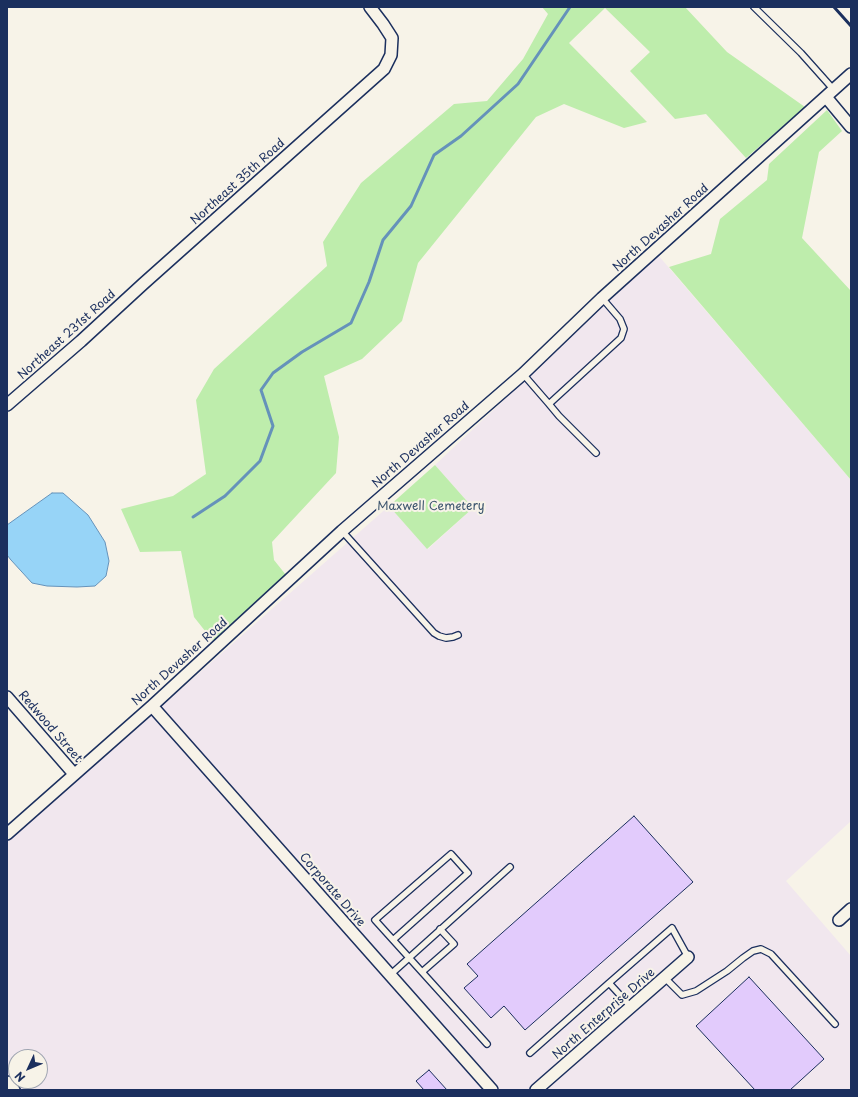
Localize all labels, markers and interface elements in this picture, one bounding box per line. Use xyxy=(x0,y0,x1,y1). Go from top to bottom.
street label: Northeast 35th Road xyxy=(188,136,288,228)
street label: North Devasher Road xyxy=(610,181,712,275)
street label: Northeast 231st Road xyxy=(15,287,119,383)
street label: North Devasher Road xyxy=(370,399,472,491)
park label: Maxwell Cemetery xyxy=(377,500,485,514)
street label: North Devasher Road xyxy=(129,615,231,709)
street label: Redwood Street xyxy=(15,688,85,766)
street label: Corporate Drive xyxy=(296,850,368,930)
street label: North Enterprise Drive xyxy=(550,966,658,1062)
north arrow xyxy=(8,1049,48,1089)
text: N xyxy=(11,1068,29,1086)

